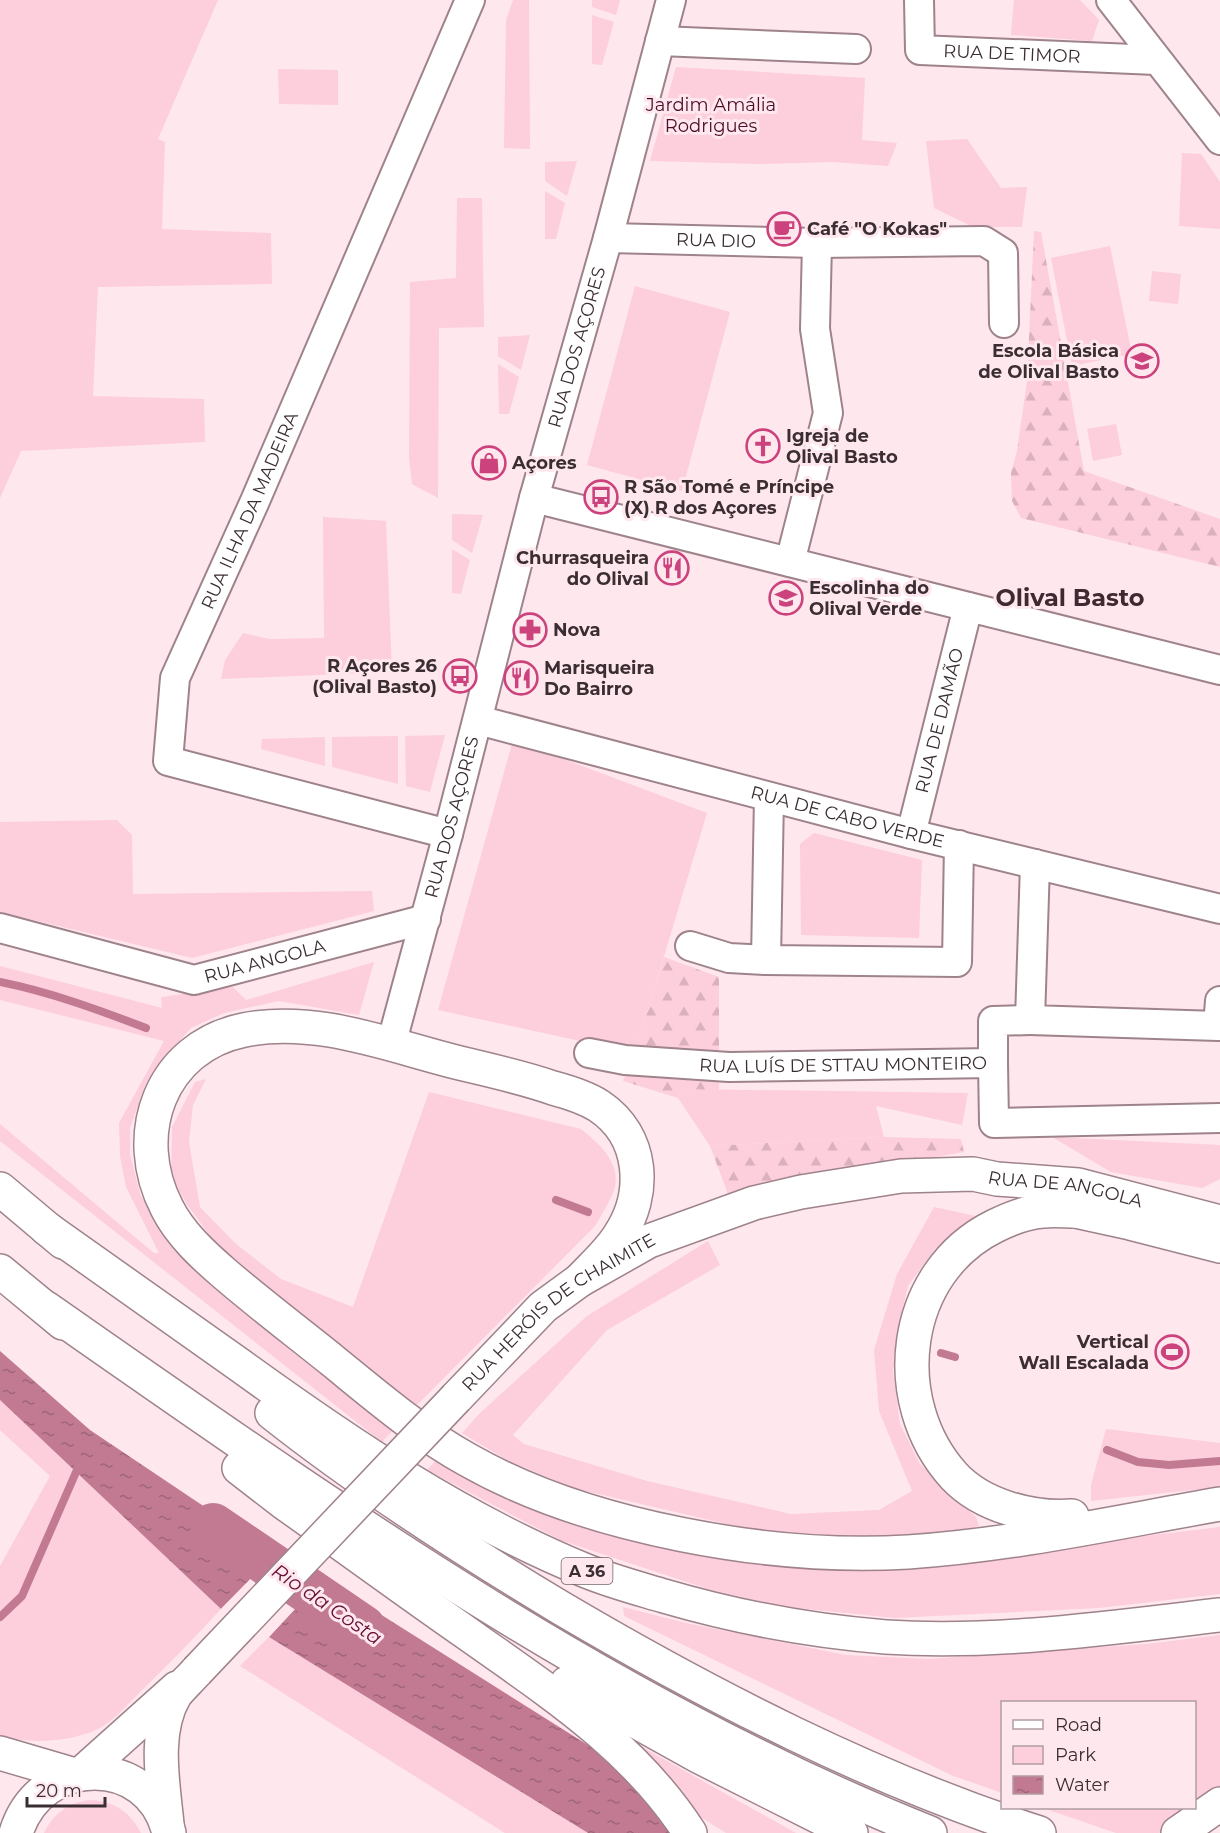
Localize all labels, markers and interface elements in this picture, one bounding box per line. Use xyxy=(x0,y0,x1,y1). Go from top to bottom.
street label: RUA DE TIMOR xyxy=(943,40,1081,68)
park label: Jardim Amália Rodrigues xyxy=(645,94,776,137)
cafe icon: Café "O Kokas" xyxy=(766,211,802,247)
place label: Café "O Kokas" xyxy=(807,218,947,240)
street label: RUA DIO xyxy=(676,229,756,253)
street label: RUA DOS AÇORES xyxy=(543,264,610,430)
place label: Escola Básica de Olival Basto xyxy=(978,340,1119,383)
school or university icon: Escola Básica de Olival Basto xyxy=(1124,343,1160,379)
street label: RUA ILHA DA MADEIRA xyxy=(196,408,303,613)
place label: Igreja de Olival Basto xyxy=(786,425,898,468)
church icon: Igreja de Olival Basto xyxy=(745,428,781,464)
shop icon: Açores xyxy=(471,445,507,481)
place label: Açores xyxy=(511,452,577,474)
place label: R São Tomé e Príncipe (X) R dos Açores xyxy=(624,476,834,519)
bus stop icon: R São Tomé e Príncipe (X) R dos Açores xyxy=(583,479,619,515)
place label: Churrasqueira do Olival xyxy=(516,547,649,590)
restaurant icon: Churrasqueira do Olival xyxy=(654,550,690,586)
place label: Escolinha do Olival Verde xyxy=(809,577,929,620)
school or university icon: Escolinha do Olival Verde xyxy=(768,580,804,616)
district label: Olival Basto xyxy=(995,583,1145,612)
pharmacy icon: Nova xyxy=(512,612,548,648)
place label: Nova xyxy=(553,619,601,641)
street label: RUA DE DAMÃO xyxy=(911,646,968,795)
place label: R Açores 26 (Olival Basto) xyxy=(312,655,438,698)
place label: Marisqueira Do Bairro xyxy=(544,657,655,700)
bus stop icon: R Açores 26 (Olival Basto) xyxy=(442,658,478,694)
restaurant icon: Marisqueira Do Bairro xyxy=(503,660,539,696)
street label: RUA DOS AÇORES xyxy=(420,734,484,900)
street label: RUA DE CABO VERDE xyxy=(748,781,947,853)
street label: RUA ANGOLA xyxy=(202,935,328,988)
street label: RUA LUÍS DE STTAU MONTEIRO xyxy=(699,1052,987,1078)
street label: RUA DE ANGOLA xyxy=(986,1166,1145,1212)
street label: RUA HERÓIS DE CHAIMITE xyxy=(457,1229,659,1396)
place label: Vertical Wall Escalada xyxy=(1019,1331,1149,1374)
sports icon: Vertical Wall Escalada xyxy=(1154,1334,1190,1370)
water label: Rio da Costa xyxy=(267,1558,387,1650)
road number: A 36 xyxy=(562,1558,612,1584)
legend xyxy=(1001,1701,1196,1809)
text: Road xyxy=(1055,1714,1102,1736)
text: Park xyxy=(1055,1744,1096,1766)
scale bar xyxy=(27,1770,105,1808)
text: Water xyxy=(1055,1774,1110,1796)
text: 20 m xyxy=(36,1780,82,1802)

